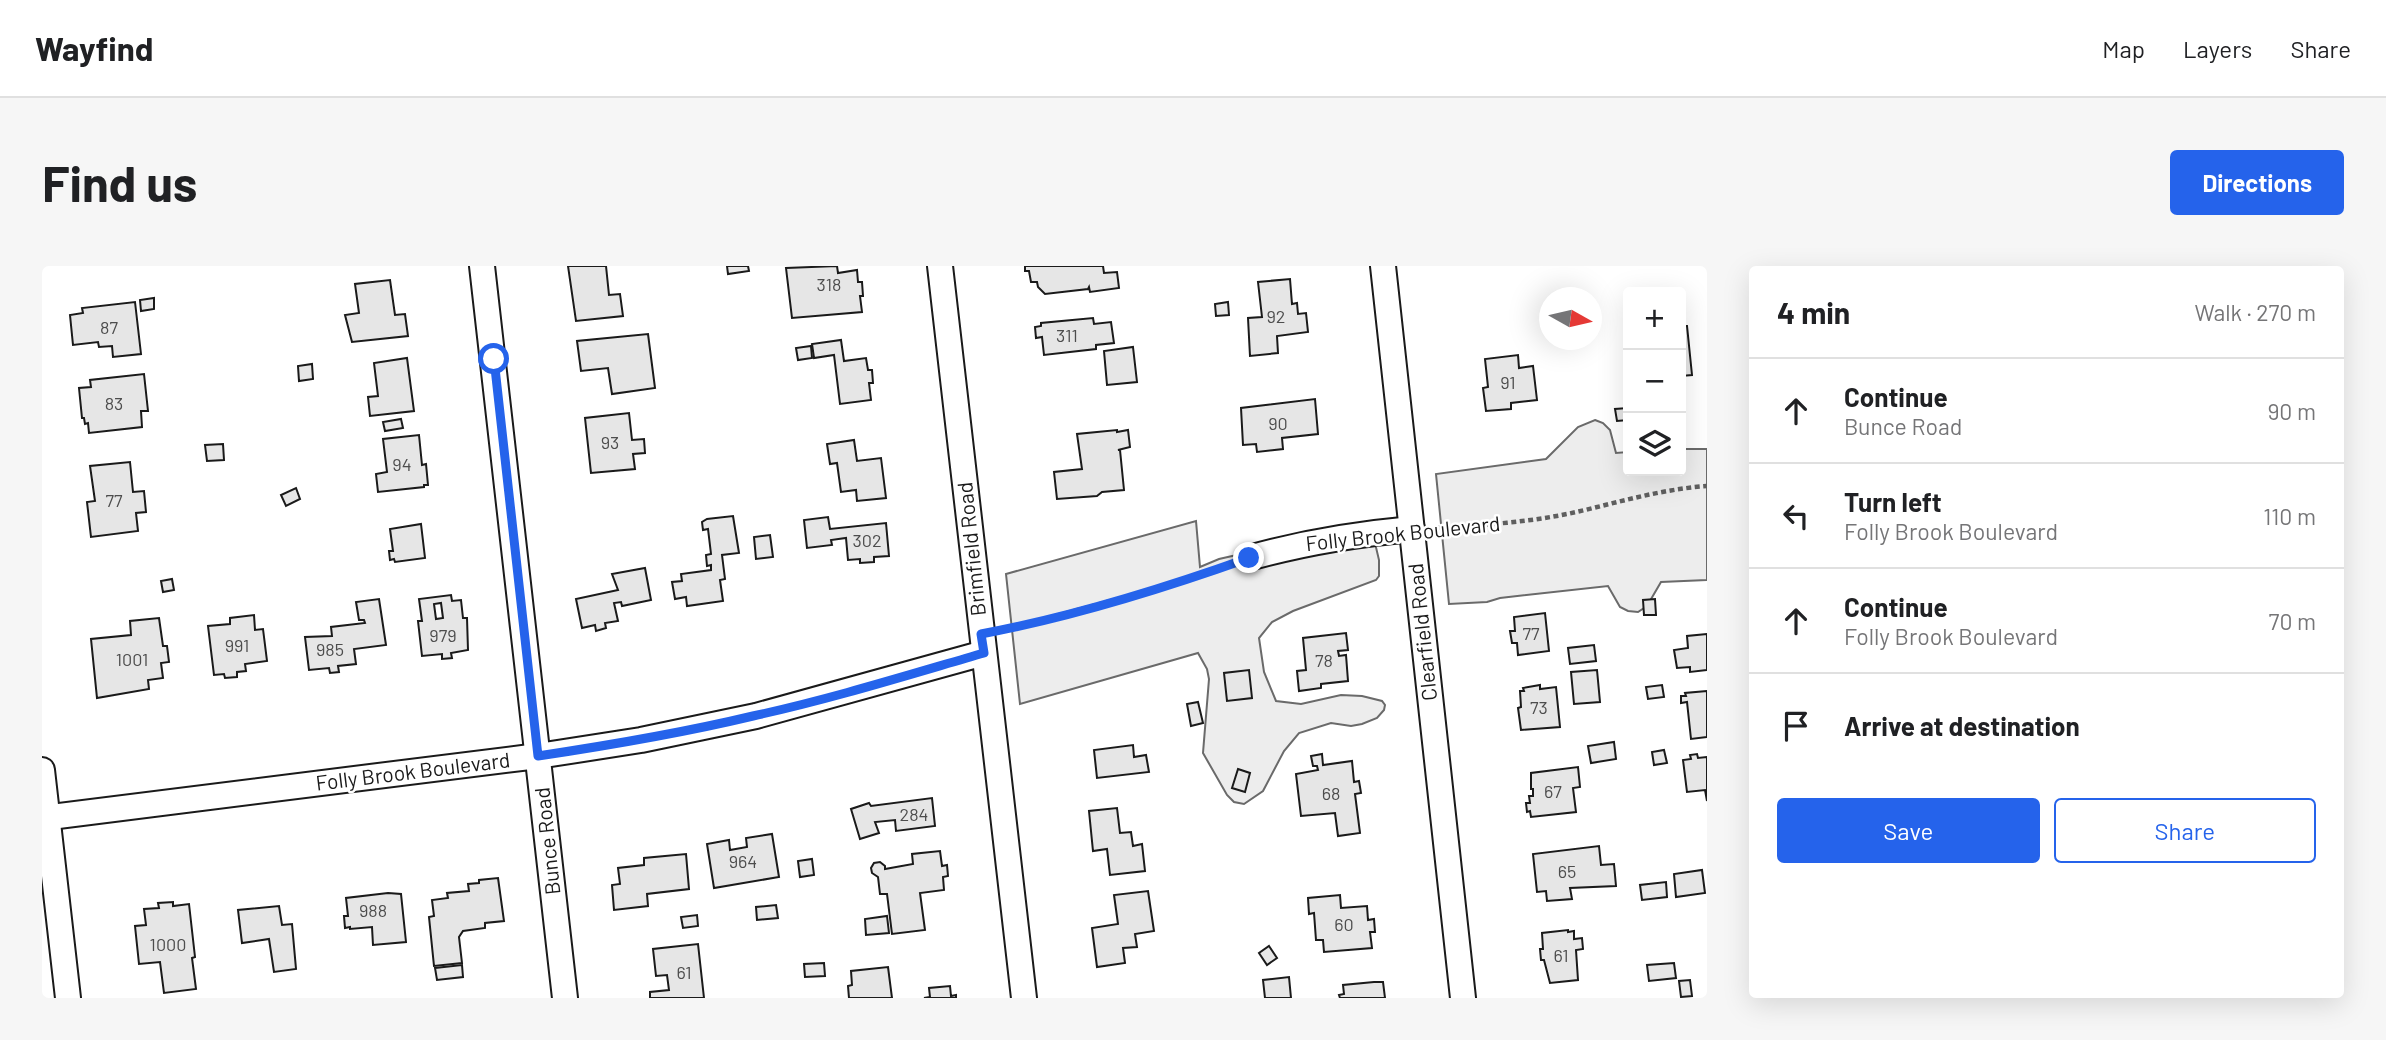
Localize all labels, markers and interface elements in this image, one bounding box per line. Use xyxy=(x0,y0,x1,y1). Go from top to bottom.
text: Wayfind xyxy=(35,28,153,68)
text: Map xyxy=(2102,34,2145,63)
text: Layers xyxy=(2183,34,2252,63)
text: Share xyxy=(2290,34,2351,63)
button: Directions xyxy=(2170,150,2344,215)
text: Find us xyxy=(42,153,197,212)
house number: 318 xyxy=(817,273,841,295)
north arrow xyxy=(1539,287,1602,350)
map controls xyxy=(1623,287,1686,476)
button: + xyxy=(1623,287,1686,350)
text: 4 min xyxy=(1777,294,1850,330)
text: Walk · 270 m xyxy=(2194,298,2316,326)
house number: 92 xyxy=(1266,305,1286,327)
house number: 87 xyxy=(100,316,118,338)
house number: 311 xyxy=(1056,324,1078,346)
route start xyxy=(478,343,509,374)
button: − xyxy=(1623,350,1686,413)
house number: 91 xyxy=(1500,371,1516,393)
text: Continue xyxy=(1844,381,1948,412)
house number: 83 xyxy=(105,392,123,414)
icon: ahead xyxy=(1777,392,1815,430)
text: 90 m xyxy=(2267,397,2316,425)
house number: 90 xyxy=(1268,412,1288,434)
text: Bunce Road xyxy=(1844,412,1962,440)
button: layers xyxy=(1623,413,1686,476)
house number: 93 xyxy=(601,431,619,453)
house number: 94 xyxy=(392,453,412,475)
street label: Brimfield Road xyxy=(951,481,990,617)
text: Turn left xyxy=(1844,486,1942,517)
house number: 77 xyxy=(105,489,123,511)
icon: left xyxy=(1777,497,1815,535)
text: 110 m xyxy=(2263,502,2316,530)
street label: Folly Brook Boulevard xyxy=(1304,510,1501,555)
text: Folly Brook Boulevard xyxy=(1844,517,2058,545)
house number: 302 xyxy=(852,529,882,551)
route end xyxy=(1233,542,1264,573)
street label: Clearfield Road xyxy=(1402,562,1441,702)
text: Continue xyxy=(1844,591,1948,622)
icon: ahead xyxy=(1777,602,1815,640)
text: 70 m xyxy=(2269,607,2316,635)
house number: 77 xyxy=(1522,622,1540,644)
text: Folly Brook Boulevard xyxy=(1844,622,2058,650)
house number: 979 xyxy=(429,624,457,646)
house number: 991 xyxy=(225,634,249,656)
house number: 985 xyxy=(316,638,344,660)
house number: 1001 xyxy=(116,648,148,670)
house number: 78 xyxy=(1315,649,1333,671)
house number: 73 xyxy=(1530,696,1548,718)
icon: arrive xyxy=(1777,707,1815,745)
text: Arrive at destination xyxy=(1844,710,2080,741)
street label: Folly Brook Boulevard xyxy=(314,746,511,795)
house number: 67 xyxy=(1544,780,1562,802)
house number: 68 xyxy=(1322,782,1340,804)
street label: Bunce Road xyxy=(528,786,565,896)
button: Save xyxy=(1777,798,2040,863)
button: Share xyxy=(2054,798,2316,863)
house number: 284 xyxy=(900,803,928,825)
house number: 964 xyxy=(729,850,757,872)
house number: 65 xyxy=(1558,860,1576,882)
house number: 988 xyxy=(359,899,387,921)
house number: 60 xyxy=(1334,913,1354,935)
house number: 1000 xyxy=(150,933,186,955)
house number: 61 xyxy=(1553,944,1569,966)
house number: 61 xyxy=(676,961,692,983)

